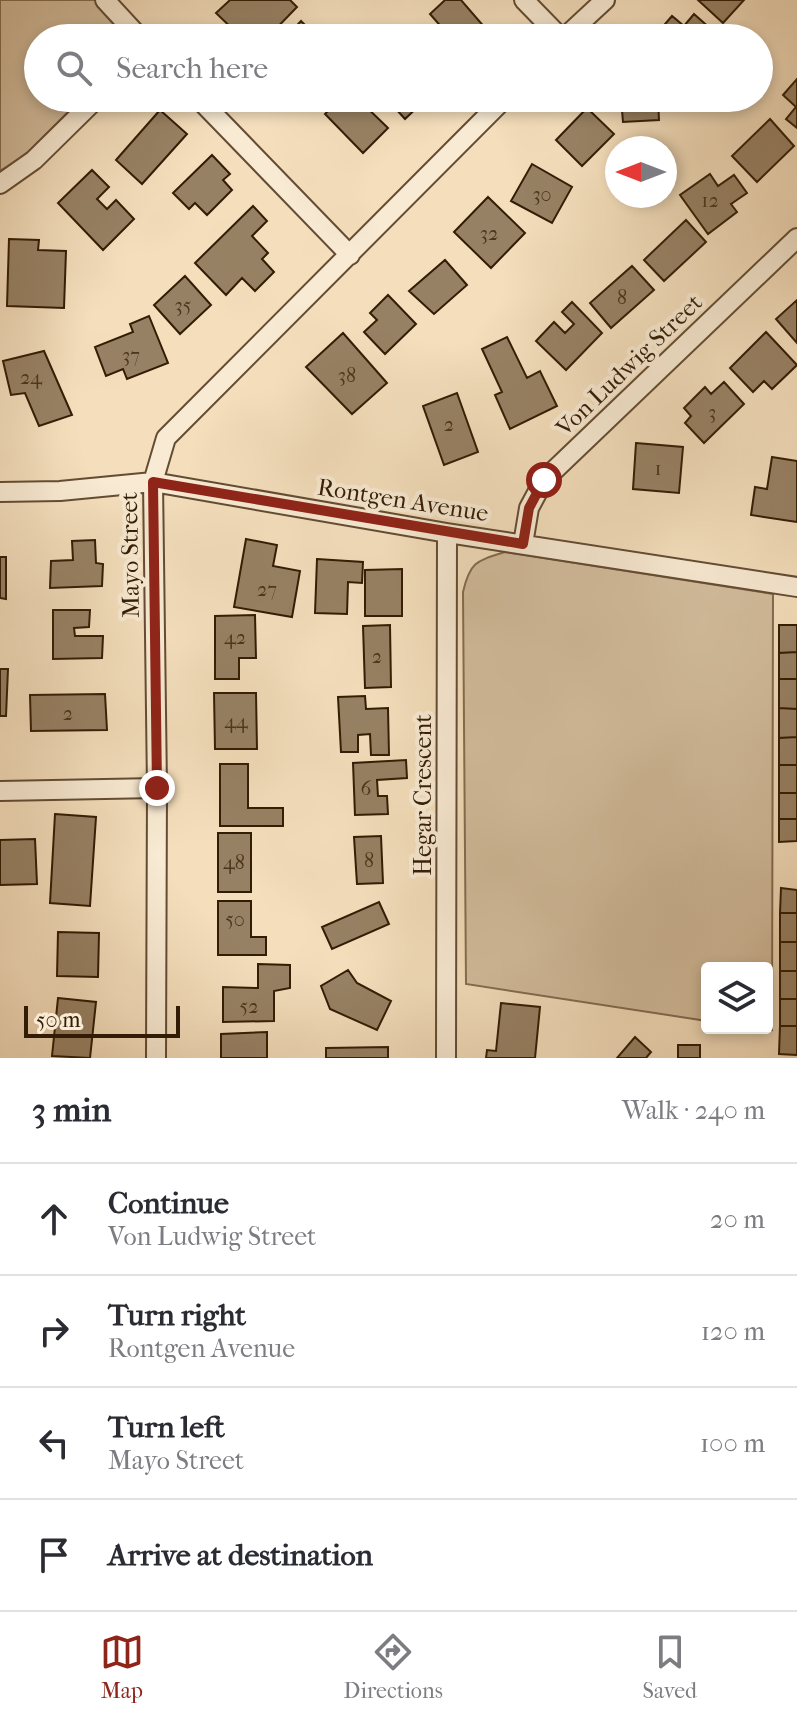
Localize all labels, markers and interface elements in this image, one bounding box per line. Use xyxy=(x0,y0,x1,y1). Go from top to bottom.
search box xyxy=(24,24,773,112)
icon: search xyxy=(52,46,96,90)
text: Search here xyxy=(116,51,268,86)
north arrow xyxy=(605,136,677,208)
house number: 30 xyxy=(532,183,552,206)
house number: 12 xyxy=(701,189,719,212)
house number: 32 xyxy=(480,222,498,245)
house number: 8 xyxy=(617,286,627,309)
street label: Von Ludwig Street xyxy=(549,288,708,443)
house number: 35 xyxy=(175,294,191,317)
house number: 37 xyxy=(122,344,140,367)
house number: 38 xyxy=(338,364,356,387)
house number: 24 xyxy=(20,366,43,389)
house number: 3 xyxy=(708,401,716,424)
house number: 2 xyxy=(444,413,454,436)
house number: 1 xyxy=(654,457,662,480)
route start xyxy=(526,462,562,498)
street label: Rontgen Avenue xyxy=(316,473,491,527)
street label: Mayo Street xyxy=(115,492,145,618)
house number: 27 xyxy=(257,578,277,601)
house number: 42 xyxy=(224,626,246,649)
house number: 2 xyxy=(372,645,382,668)
house number: 2 xyxy=(63,702,73,725)
house number: 44 xyxy=(224,710,249,733)
street label: Hegar Crescent xyxy=(409,714,437,876)
route end xyxy=(139,770,175,806)
house number: 6 xyxy=(361,777,372,800)
house number: 8 xyxy=(364,849,374,872)
house number: 48 xyxy=(223,851,245,874)
house number: 50 xyxy=(225,908,245,931)
map controls xyxy=(701,962,773,1034)
button: layers xyxy=(701,962,773,1034)
house number: 52 xyxy=(240,995,258,1018)
scale bar xyxy=(24,1002,180,1038)
text: 50 m xyxy=(36,1007,81,1033)
text: 3 min xyxy=(32,1090,111,1130)
text: Walk · 240 m xyxy=(622,1095,765,1126)
text: Continue xyxy=(108,1186,229,1221)
icon: ahead xyxy=(32,1197,76,1241)
text: 20 m xyxy=(710,1204,765,1235)
text: Von Ludwig Street xyxy=(108,1221,316,1252)
text: Turn right xyxy=(108,1298,246,1333)
icon: right xyxy=(32,1309,76,1353)
text: 120 m xyxy=(701,1316,765,1347)
text: Rontgen Avenue xyxy=(108,1333,295,1364)
text: Turn left xyxy=(108,1410,225,1445)
icon: left xyxy=(32,1421,76,1465)
text: 100 m xyxy=(700,1428,765,1459)
text: Mayo Street xyxy=(108,1445,244,1476)
icon: arrive xyxy=(32,1533,76,1577)
text: Arrive at destination xyxy=(108,1538,373,1573)
tab: Map xyxy=(100,1630,144,1704)
tab: Directions xyxy=(344,1630,443,1704)
tab: Saved xyxy=(643,1630,697,1704)

